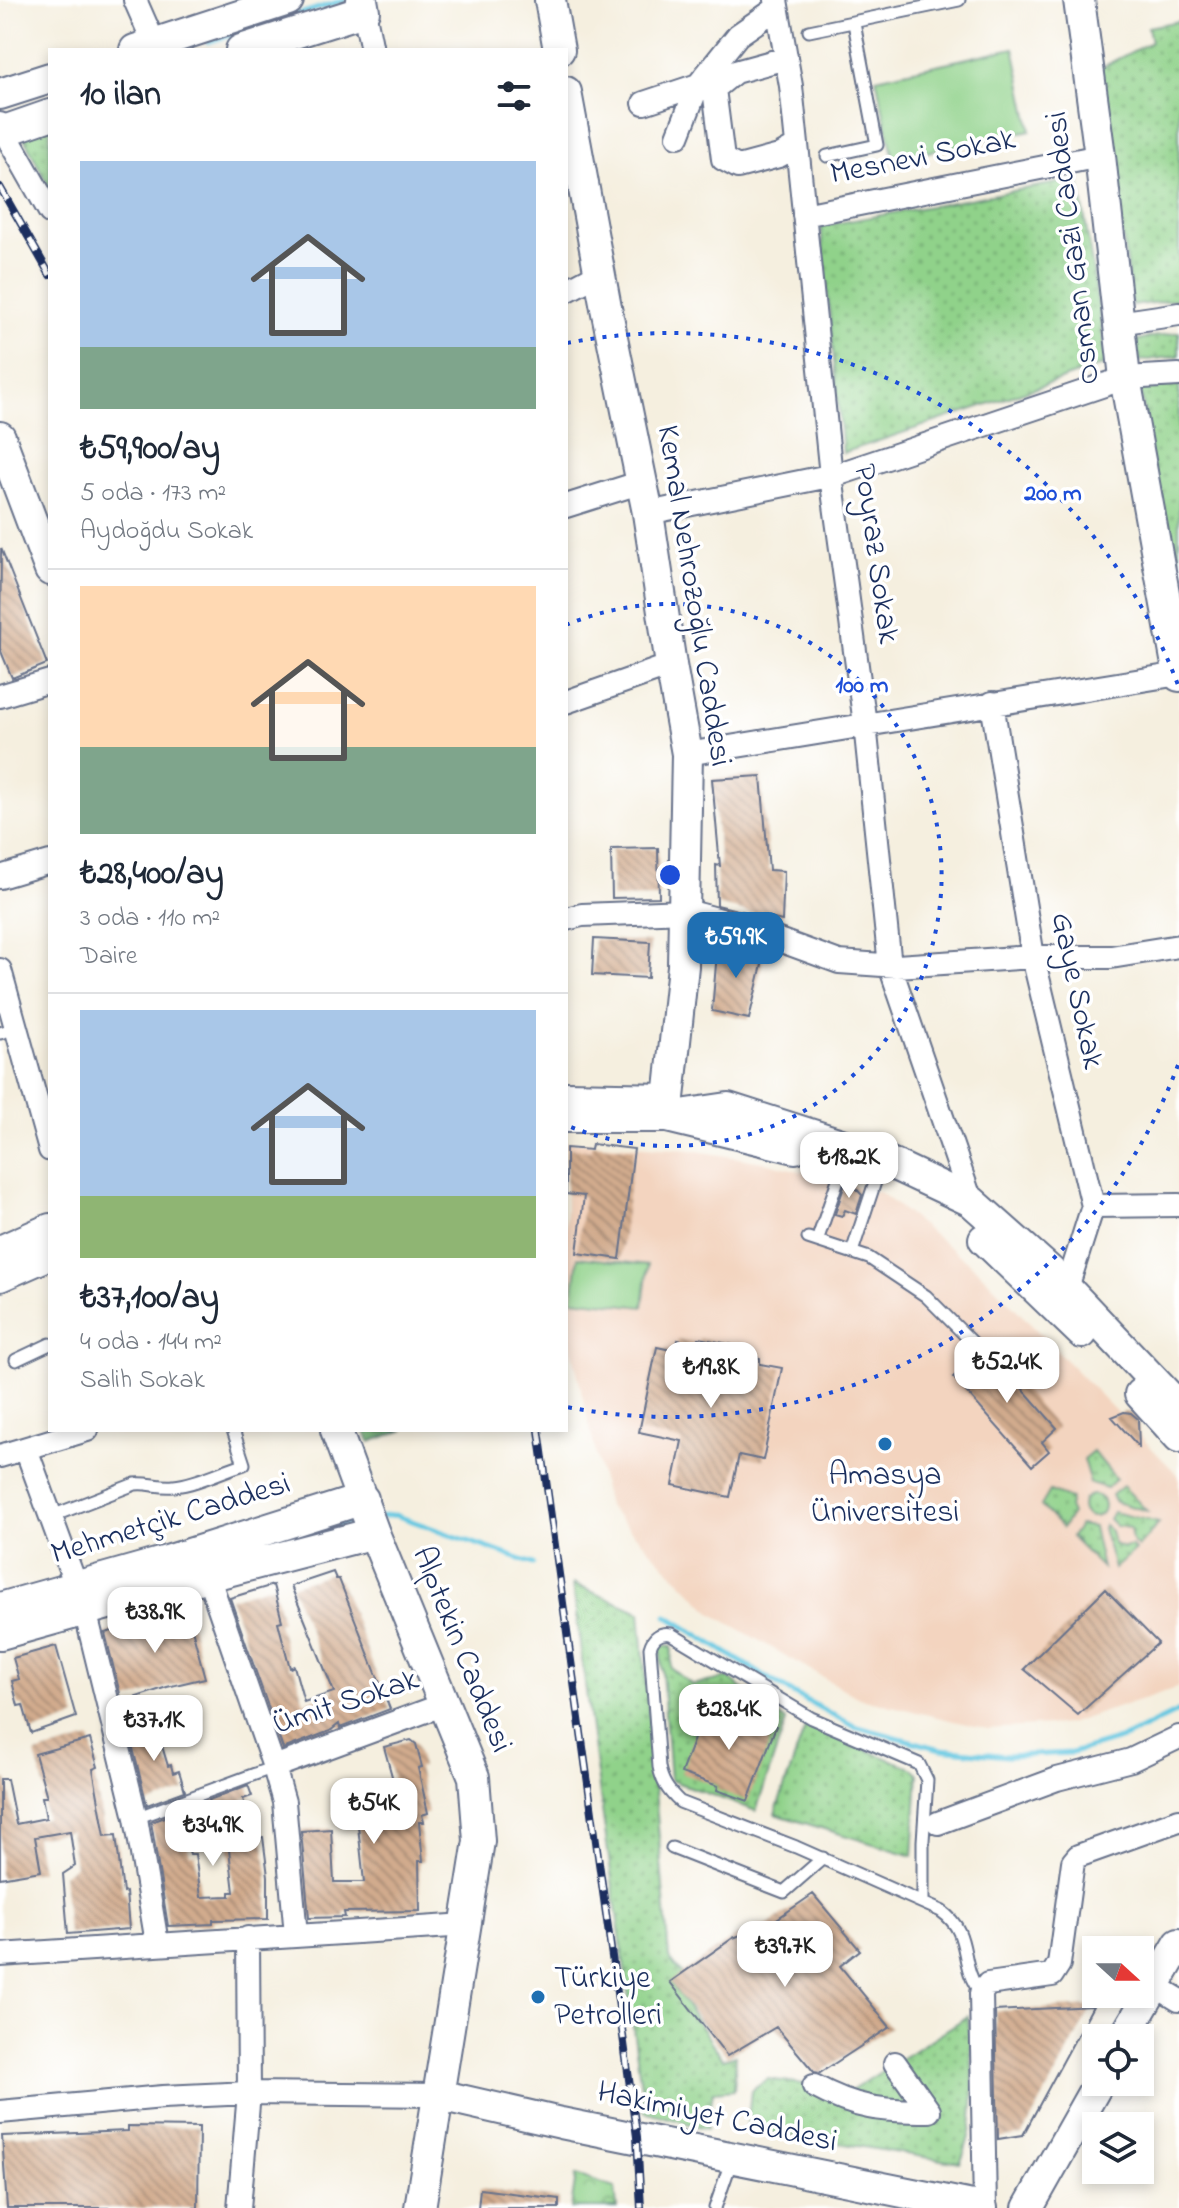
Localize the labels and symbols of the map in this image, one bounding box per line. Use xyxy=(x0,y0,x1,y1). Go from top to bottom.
street label: Osman Gazi Caddesi xyxy=(1034,109,1114,387)
street label: Mesnevi Sokak xyxy=(826,117,1021,199)
street label: Kemal Nehrozoğlu Caddesi xyxy=(642,422,743,770)
street label: Poyraz Sokak xyxy=(839,461,911,648)
text: 200 m xyxy=(1023,477,1082,512)
text: 100 m xyxy=(836,669,889,704)
centre of rings xyxy=(656,861,684,889)
street label: Gaye Sokak xyxy=(1036,908,1116,1075)
pin: ₺59.9K xyxy=(671,912,801,980)
pin: ₺18.2K xyxy=(784,1132,914,1200)
pin: ₺52.4K xyxy=(942,1337,1072,1405)
pin: ₺19.8K xyxy=(646,1342,776,1410)
marker: Amasya Üniversitesi xyxy=(876,1435,894,1453)
place label: Amasya Üniversitesi xyxy=(811,1453,959,1537)
street label: Mehmetçik Caddesi xyxy=(46,1461,296,1579)
street label: Alptekin Caddesi xyxy=(398,1540,524,1760)
pin: ₺38.9K xyxy=(90,1587,220,1655)
street label: Ümit Sokak xyxy=(267,1657,426,1749)
pin: ₺28.4K xyxy=(664,1684,794,1752)
pin: ₺37.1K xyxy=(89,1695,219,1763)
pin: ₺54K xyxy=(327,1778,421,1846)
pin: ₺34.9K xyxy=(148,1800,278,1868)
pin: ₺39.7K xyxy=(720,1921,850,1989)
north arrow xyxy=(1082,1936,1154,2008)
place label: Türkiye Petrolleri xyxy=(554,1956,662,2040)
marker: Türkiye Petrolleri xyxy=(529,1988,547,2006)
street label: Hakimiyet Caddesi xyxy=(593,2070,841,2166)

